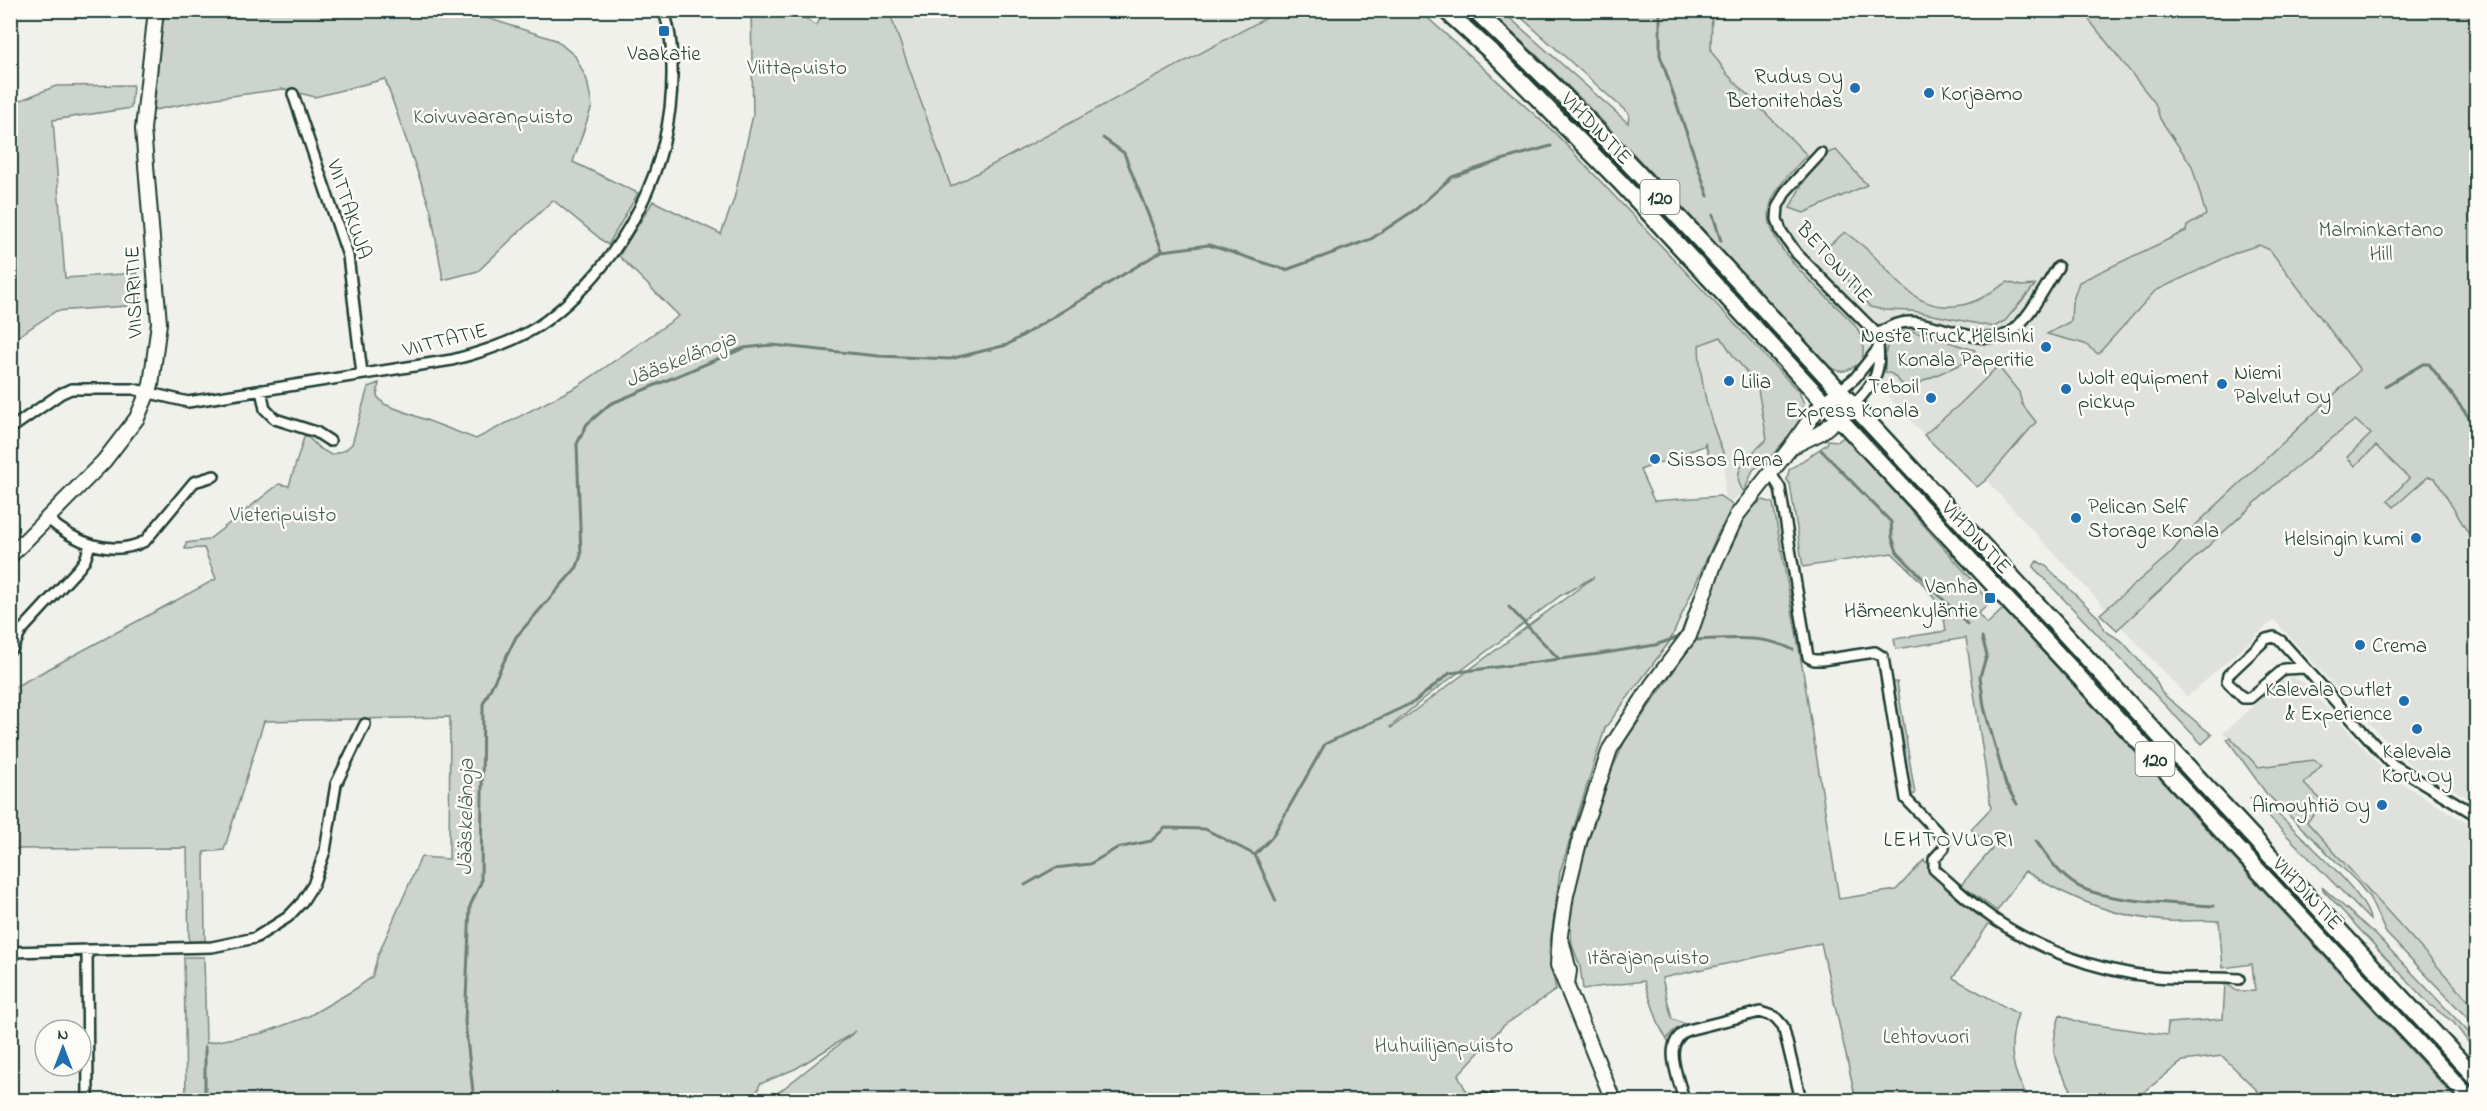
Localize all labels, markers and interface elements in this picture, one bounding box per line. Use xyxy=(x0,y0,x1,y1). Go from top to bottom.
marker: Vaakatie xyxy=(657,24,671,38)
place label: Vaakatie xyxy=(626,40,701,70)
park label: Viittapuisto xyxy=(746,54,847,84)
place label: Rudus Oy Betonitehdas xyxy=(1726,63,1843,117)
place label: Korjaamo xyxy=(1941,80,2023,110)
marker: Rudus Oy Betonitehdas xyxy=(1848,81,1862,95)
street label: VIHDINTIE xyxy=(1552,85,1638,173)
marker: Korjaamo xyxy=(1922,86,1936,100)
park label: Koivuvaaranpuisto xyxy=(413,103,573,133)
street label: VIITTAKUJA xyxy=(318,155,378,263)
road number: 120 xyxy=(1640,180,1680,214)
street label: BETONITIE xyxy=(1788,215,1879,311)
park label: Malminkartano Hill xyxy=(2319,216,2443,270)
street label: VIISARITIE xyxy=(118,245,152,340)
street label: VIITTATIE xyxy=(399,316,491,366)
place label: Neste Truck Helsinki Konala Paperitie xyxy=(1861,322,2035,376)
water label: Jääskelänoja xyxy=(621,324,742,397)
marker: Neste Truck Helsinki Konala Paperitie xyxy=(2039,340,2053,354)
place label: Niemi Palvelut Oy xyxy=(2234,359,2331,415)
place label: Wolt equipment pickup xyxy=(2078,364,2209,418)
place label: Lilia xyxy=(1741,368,1771,398)
place label: Teboil Express Konala xyxy=(1785,373,1919,427)
marker: Lilia xyxy=(1722,374,1736,388)
marker: Niemi Palvelut Oy xyxy=(2215,377,2229,391)
marker: Wolt equipment pickup xyxy=(2059,382,2073,396)
marker: Teboil Express Konala xyxy=(1924,391,1938,405)
place label: Sissos Arena xyxy=(1667,446,1783,476)
marker: Sissos Arena xyxy=(1648,452,1662,466)
place label: Pelican Self Storage Konala xyxy=(2088,493,2219,549)
street label: VIHDINTIE xyxy=(1933,494,2018,582)
park label: Vieteripuisto xyxy=(229,501,336,531)
marker: Pelican Self Storage Konala xyxy=(2069,511,2083,525)
place label: Helsingin kumi xyxy=(2284,525,2404,557)
marker: Helsingin kumi xyxy=(2409,531,2423,545)
place label: Vanha Hämeenkyläntie xyxy=(1844,573,1979,629)
marker: Vanha Hämeenkyläntie xyxy=(1983,591,1997,605)
place label: Crema xyxy=(2372,632,2427,662)
marker: Crema xyxy=(2353,638,2367,652)
place label: Kalevala Outlet & Experience xyxy=(2265,676,2393,730)
marker: Kalevala Outlet & Experience xyxy=(2397,694,2411,708)
marker: Kalevala Koru Oy xyxy=(2410,722,2424,736)
place label: Kalevala Koru Oy xyxy=(2382,738,2452,794)
road number: 120 xyxy=(2136,742,2174,776)
water label: Jääskelänoja xyxy=(450,757,484,876)
place label: Aimoyhtiö Oy xyxy=(2252,792,2370,824)
marker: Aimoyhtiö Oy xyxy=(2375,798,2389,812)
district label: LEHTOVUORI xyxy=(1883,825,2015,857)
street label: VIHDINTIE xyxy=(2264,850,2349,938)
park label: Itärajanpuisto xyxy=(1587,944,1709,974)
north arrow xyxy=(33,1018,93,1078)
text: N xyxy=(58,1023,69,1047)
park label: Lehtovuori xyxy=(1883,1023,1969,1053)
park label: Huhuilijanpuisto xyxy=(1375,1032,1514,1062)

